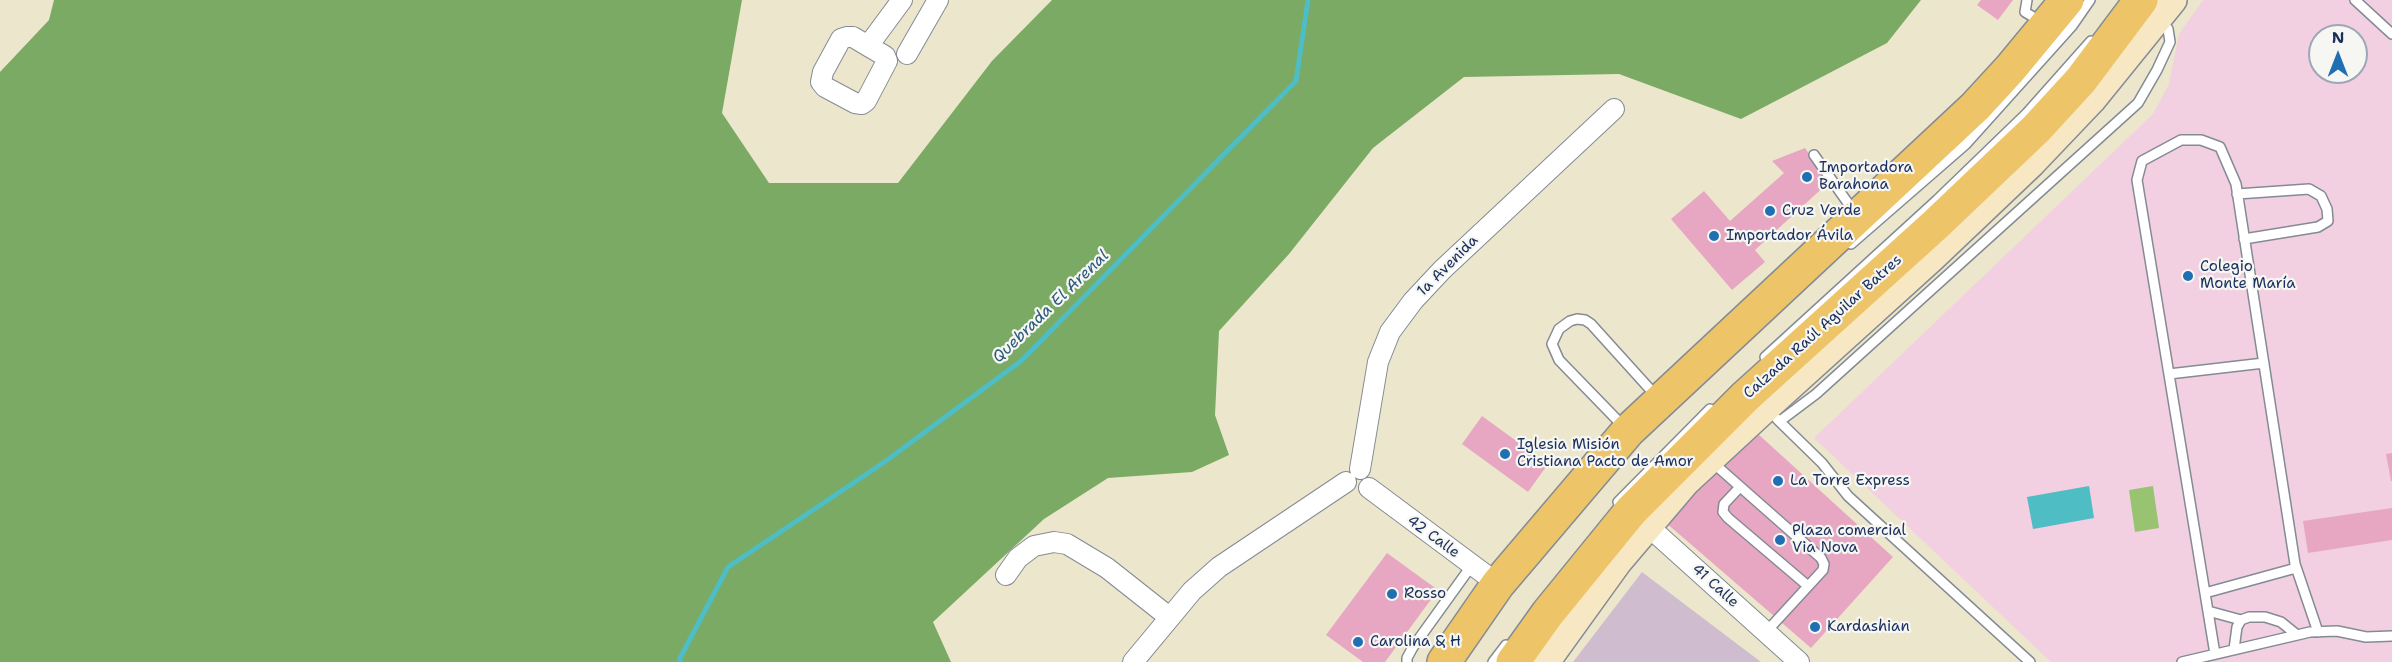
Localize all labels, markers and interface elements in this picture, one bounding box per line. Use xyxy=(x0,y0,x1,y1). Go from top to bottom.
north arrow xyxy=(2308,24,2368,84)
text: N xyxy=(2332,27,2344,48)
place label: Importadora Barahona xyxy=(1819,159,1913,194)
marker: Importadora Barahona xyxy=(1800,170,1814,184)
place label: Cruz Verde xyxy=(1782,202,1861,220)
marker: Cruz Verde xyxy=(1763,204,1777,218)
place label: Importador Ávila xyxy=(1726,227,1853,245)
marker: Importador Ávila xyxy=(1707,229,1721,243)
street label: 1a Avenida xyxy=(1414,232,1482,300)
water label: Quebrada El Arenal xyxy=(989,247,1113,367)
street label: Calzada Raúl Aguilar Batres xyxy=(1740,251,1906,403)
place label: Colegio Monte María xyxy=(2200,258,2296,293)
marker: Colegio Monte María xyxy=(2181,269,2195,283)
place label: Iglesia Misión Cristiana Pacto de Amor xyxy=(1517,436,1694,471)
marker: Iglesia Misión Cristiana Pacto de Amor xyxy=(1498,447,1512,461)
place label: La Torre Express xyxy=(1790,472,1910,490)
marker: La Torre Express xyxy=(1771,474,1785,488)
street label: 42 Calle xyxy=(1403,512,1463,562)
place label: Plaza comercial Via Nova xyxy=(1792,522,1906,557)
marker: Plaza comercial Via Nova xyxy=(1773,533,1787,547)
street label: 41 Calle xyxy=(1688,560,1742,612)
place label: Rosso xyxy=(1404,585,1446,603)
marker: Rosso xyxy=(1385,587,1399,601)
place label: Kardashian xyxy=(1827,618,1910,636)
marker: Kardashian xyxy=(1808,620,1822,634)
place label: Carolina & H xyxy=(1370,633,1461,651)
marker: Carolina & H xyxy=(1351,635,1365,649)

